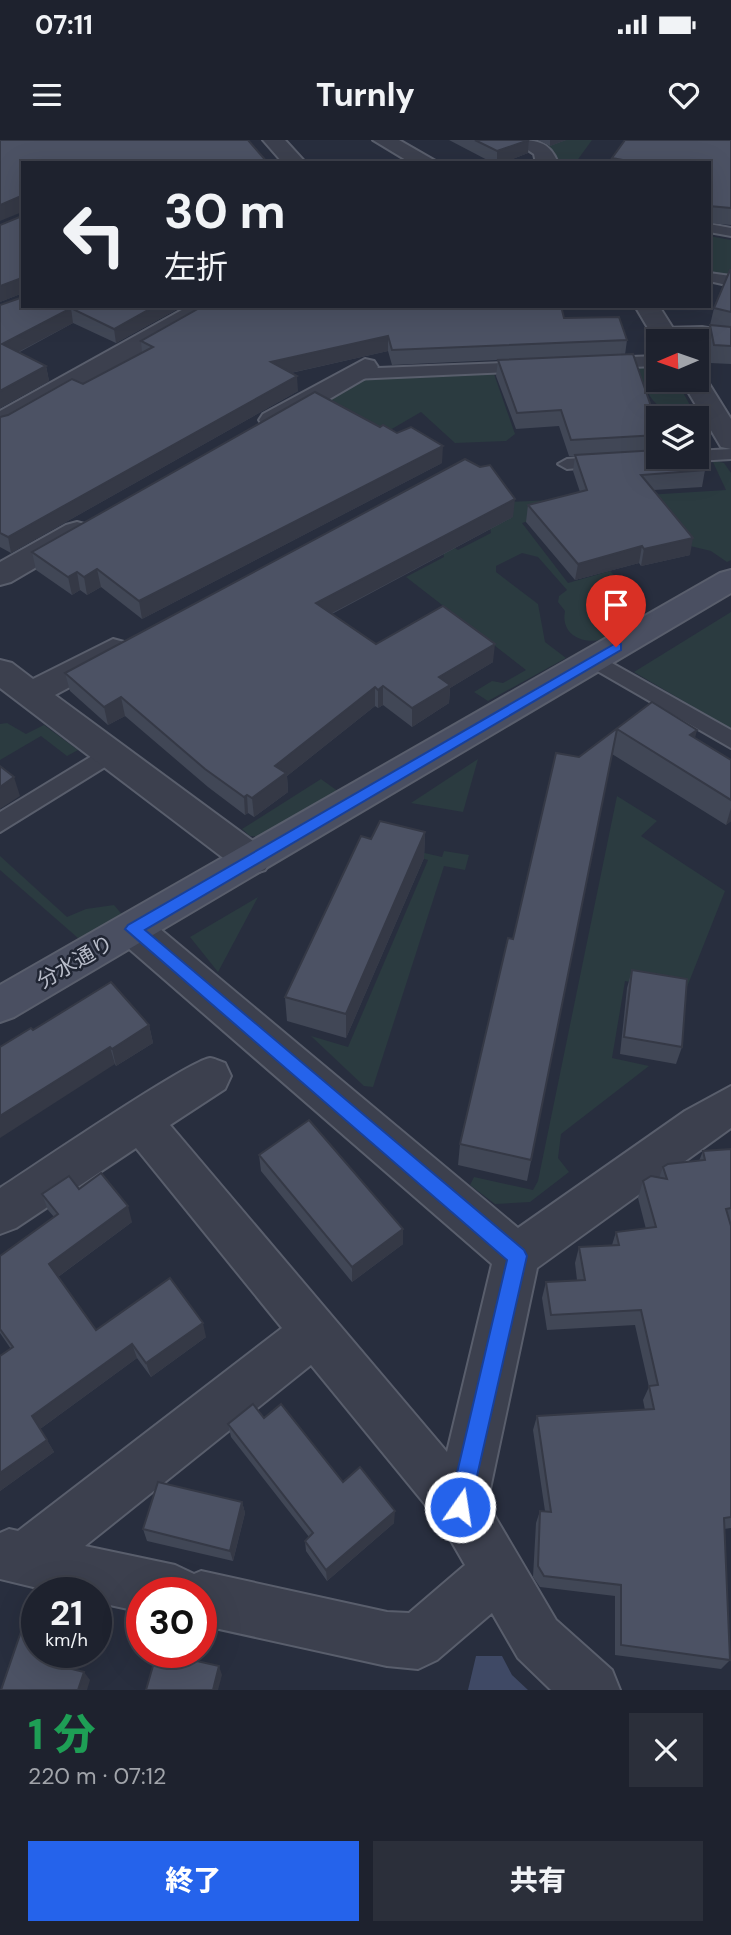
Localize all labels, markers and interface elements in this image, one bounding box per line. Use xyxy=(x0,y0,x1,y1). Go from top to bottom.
text: 07:11 xyxy=(35,8,93,42)
text: Turnly xyxy=(316,74,415,116)
icon: menu xyxy=(28,76,66,114)
icon: heart xyxy=(665,76,703,114)
text: 30 m xyxy=(164,179,286,243)
icon: left xyxy=(49,189,140,280)
text: 左折 xyxy=(164,246,228,288)
north arrow xyxy=(646,329,709,392)
map controls xyxy=(646,329,709,469)
button: layers xyxy=(646,406,709,469)
pin xyxy=(586,575,646,647)
icon: arrive xyxy=(597,586,635,624)
street label: 分水通り xyxy=(32,929,118,995)
position arrow xyxy=(423,1470,497,1544)
speed limit sign: 30 xyxy=(126,1577,217,1668)
text: 21 xyxy=(50,1590,83,1636)
text: km/h xyxy=(45,1628,88,1652)
text: 1 分 xyxy=(28,1707,95,1762)
button: close xyxy=(629,1713,703,1787)
text: 220 m · 07:12 xyxy=(28,1761,166,1791)
button: 終了 xyxy=(28,1841,359,1921)
button: 共有 xyxy=(373,1841,703,1921)

